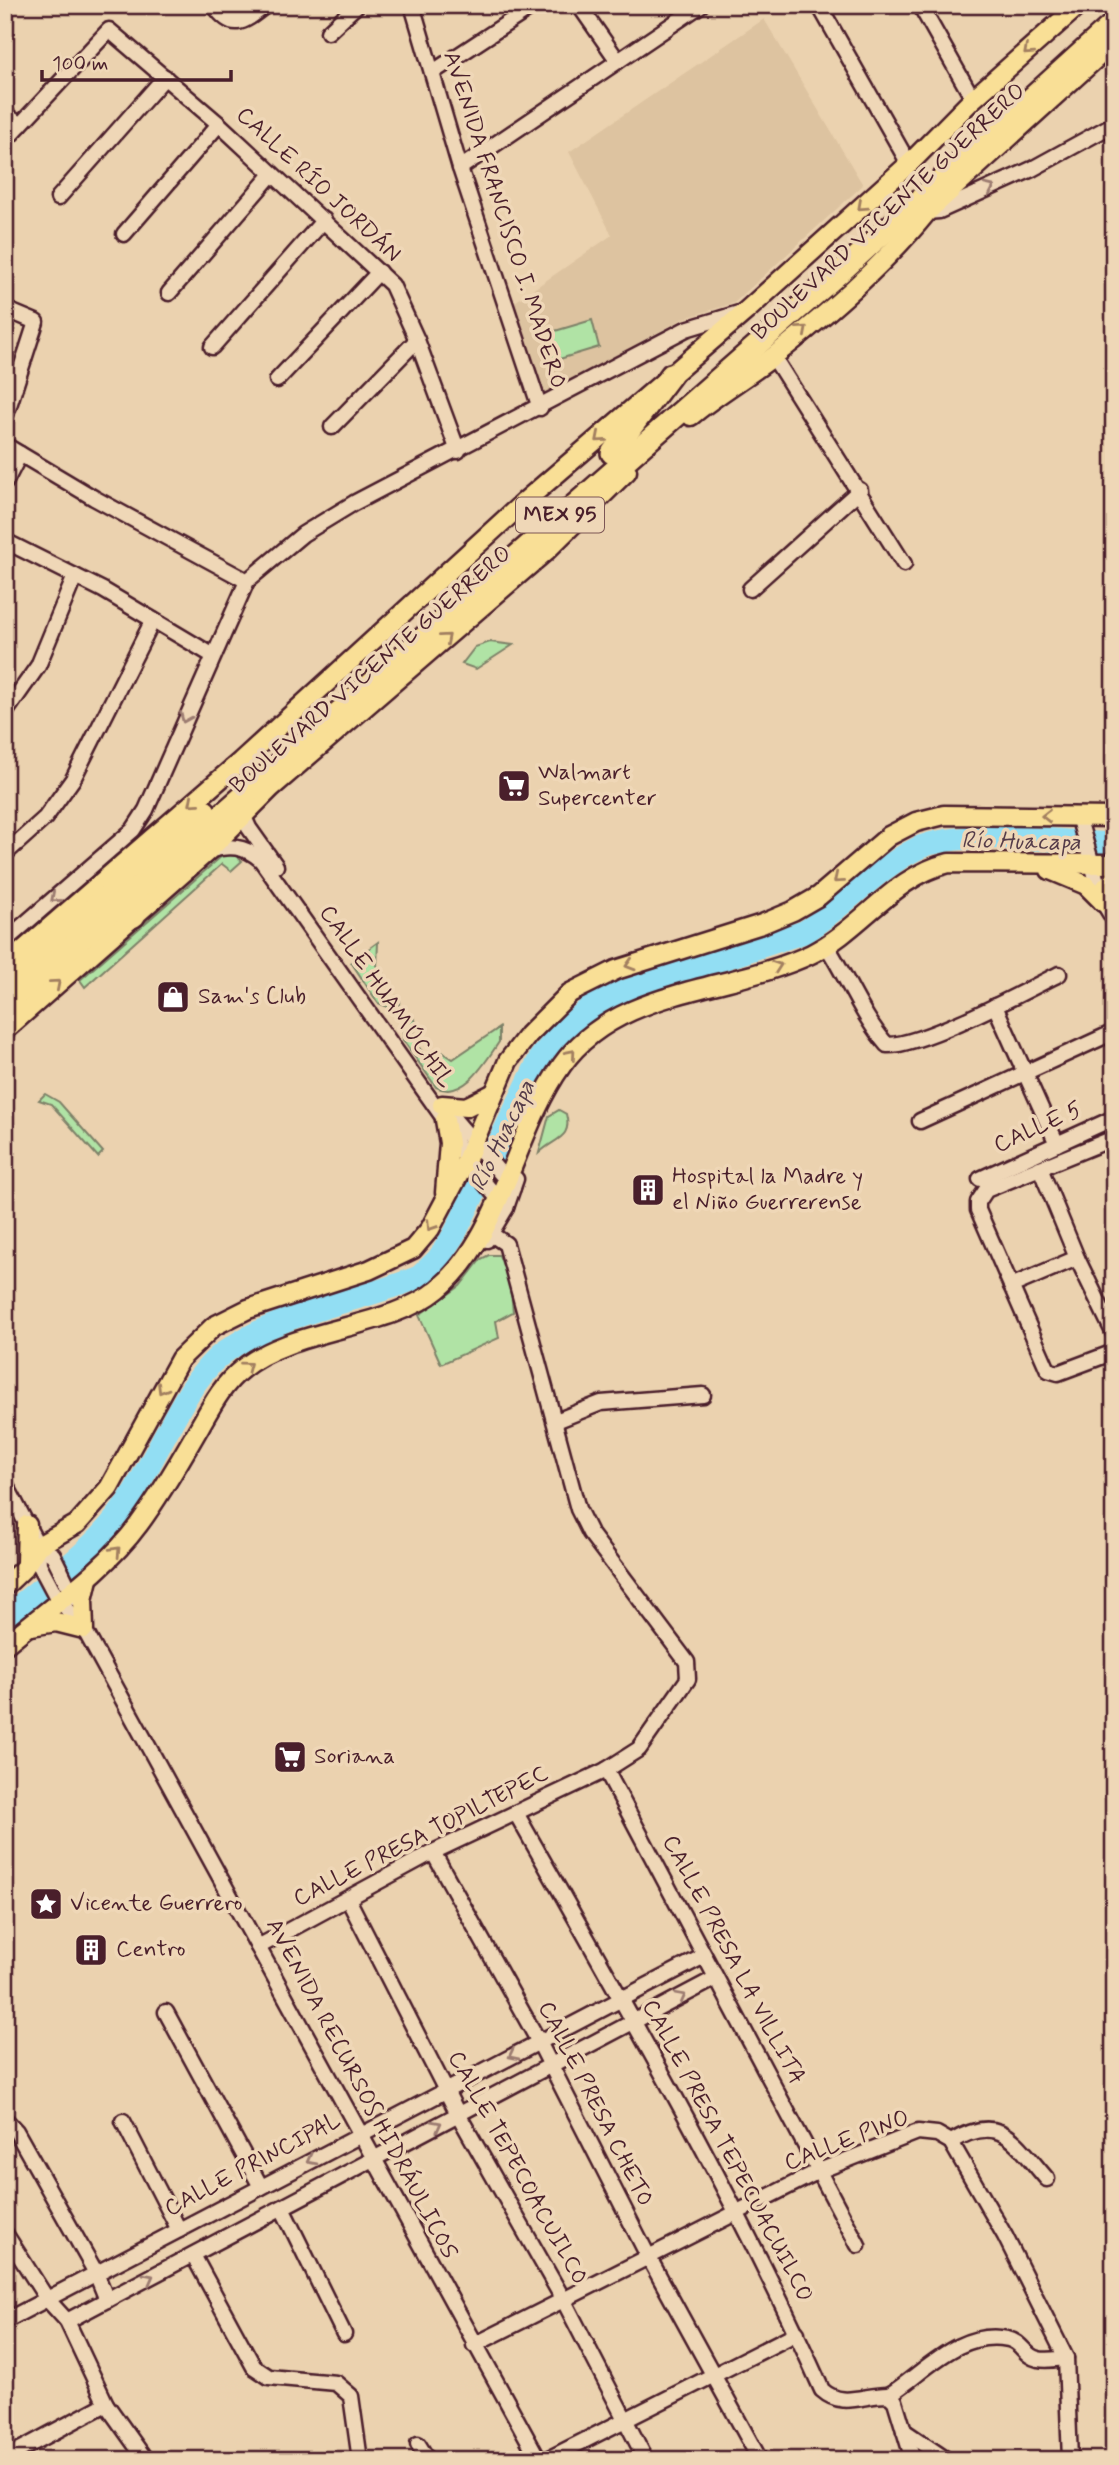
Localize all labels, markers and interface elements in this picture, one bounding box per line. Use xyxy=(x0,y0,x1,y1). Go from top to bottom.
scale bar xyxy=(42,38,231,82)
one-way arrow xyxy=(1023,42,1036,55)
street label: AVENIDA FRANCISCO I. MADERO xyxy=(435,47,573,393)
text: 100 m xyxy=(52,50,108,78)
street label: BOULEVARD VICENTE GUERRERO xyxy=(746,77,1032,347)
street label: CALLE RÍO JORDÁN xyxy=(229,101,407,269)
one-way arrow xyxy=(983,182,995,196)
one-way arrow xyxy=(857,198,870,210)
one-way arrow xyxy=(795,326,808,338)
one-way arrow xyxy=(595,430,608,442)
road number: MEX 95 xyxy=(516,498,604,532)
street label: BOULEVARD VICENTE GUERRERO xyxy=(224,539,518,801)
one-way arrow xyxy=(438,634,451,646)
one-way arrow xyxy=(179,710,193,723)
place label: Walmart Supercenter xyxy=(538,758,657,814)
supermarket icon: Walmart Supercenter xyxy=(495,767,533,805)
one-way arrow xyxy=(188,794,201,806)
one-way arrow xyxy=(1040,808,1050,824)
water label: Río Huacapa xyxy=(961,825,1081,859)
one-way arrow xyxy=(834,871,846,884)
one-way arrow xyxy=(50,890,63,902)
street label: CALLE HUAMÚCHIL xyxy=(312,900,460,1094)
one-way arrow xyxy=(624,957,636,972)
one-way arrow xyxy=(771,960,783,974)
shop icon: Sam's Club xyxy=(154,978,192,1016)
one-way arrow xyxy=(48,980,61,992)
place label: Sam's Club xyxy=(198,982,306,1012)
one-way arrow xyxy=(563,1049,575,1062)
water label: Río Huacapa xyxy=(463,1075,543,1196)
street label: CALLE 5 xyxy=(989,1095,1087,1161)
place label: Hospital la Madre y el Niño Guerrerense xyxy=(672,1162,863,1218)
building icon: Hospital la Madre y el Niño Guerrerense xyxy=(629,1171,667,1209)
one-way arrow xyxy=(426,1218,439,1231)
one-way arrow xyxy=(239,1362,251,1374)
one-way arrow xyxy=(158,1381,171,1394)
one-way arrow xyxy=(108,1546,120,1559)
supermarket icon: Soriana xyxy=(271,1738,309,1776)
place label: Soriana xyxy=(314,1742,395,1772)
street label: CALLE PRESA TOPILTEPEC xyxy=(289,1760,554,1914)
street label: CALLE PRESA LA VILLITA xyxy=(654,1830,812,2090)
place icon: Vicente Guerrero xyxy=(27,1885,65,1923)
place label: Vicente Guerrero xyxy=(70,1889,243,1919)
street label: AVENIDA RECURSOS HIDRÁULICOS xyxy=(258,1914,464,2264)
building icon: Centro xyxy=(72,1931,110,1969)
place label: Centro xyxy=(116,1935,186,1965)
one-way arrow xyxy=(674,1992,686,2005)
street label: CALLE PRESA TEPECUACUILCO xyxy=(634,1995,820,2307)
street label: CALLE PRESA CHETO xyxy=(530,1996,660,2212)
street label: CALLE TEPECOACUILCO xyxy=(440,2046,594,2290)
one-way arrow xyxy=(508,2047,520,2061)
street label: CALLE PINO xyxy=(780,2103,914,2179)
street label: CALLE PRINCIPAL xyxy=(160,2106,346,2224)
one-way arrow xyxy=(429,2120,442,2134)
one-way arrow xyxy=(306,2152,318,2165)
one-way arrow xyxy=(142,2273,154,2286)

